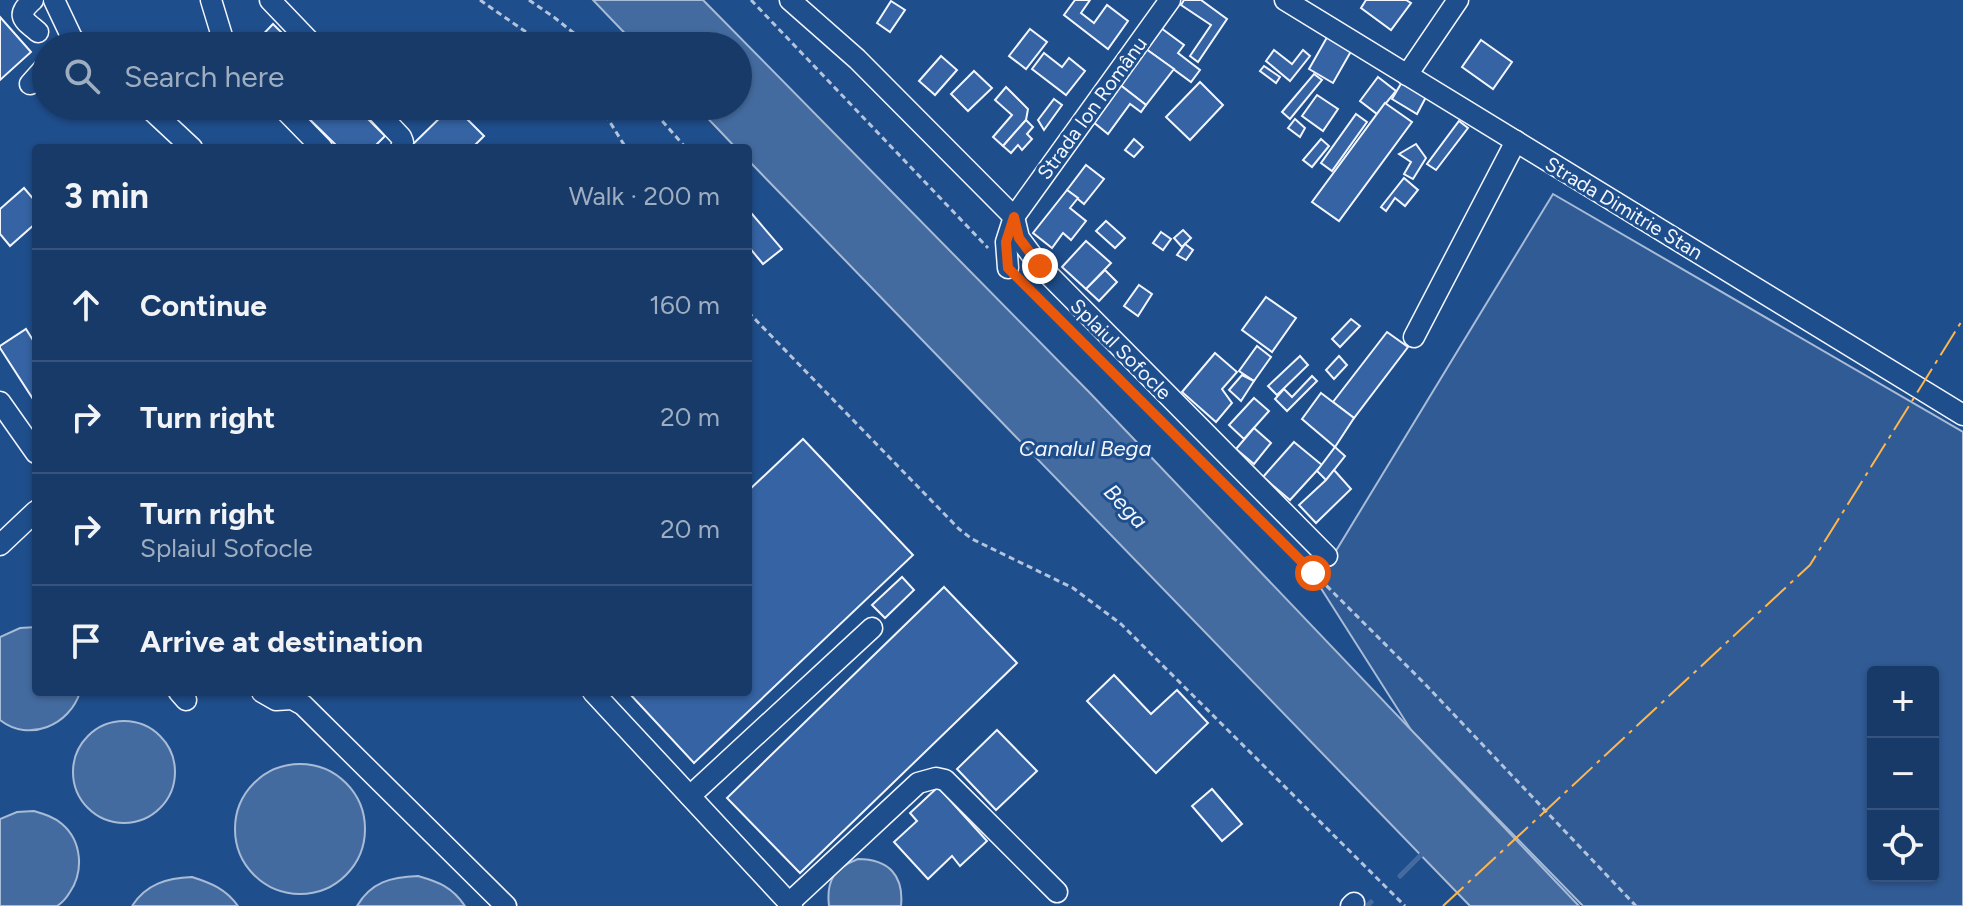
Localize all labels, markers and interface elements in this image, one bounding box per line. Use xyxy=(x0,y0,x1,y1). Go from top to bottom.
search box xyxy=(32,32,752,120)
street label: Strada Ion Românu xyxy=(1032,32,1152,184)
icon: search xyxy=(60,54,104,98)
text: Search here xyxy=(124,58,284,95)
street label: Strada Dimitrie Stan xyxy=(1541,151,1707,265)
text: 3 min xyxy=(64,176,149,217)
text: Walk · 200 m xyxy=(569,180,720,212)
route end xyxy=(1022,248,1058,284)
icon: ahead xyxy=(64,283,108,327)
text: Continue xyxy=(140,287,267,324)
text: 160 m xyxy=(649,289,720,321)
street label: Splaiul Sofocle xyxy=(1066,294,1176,404)
icon: right xyxy=(64,395,108,439)
text: Turn right xyxy=(140,399,275,436)
text: 20 m xyxy=(660,401,720,433)
water label: Canalul Bega xyxy=(1019,435,1151,462)
water label: Bega xyxy=(1098,479,1153,534)
text: Turn right xyxy=(140,495,275,532)
icon: right xyxy=(64,507,108,551)
text: 20 m xyxy=(660,513,720,545)
text: Splaiul Sofocle xyxy=(140,532,313,564)
route start xyxy=(1295,555,1331,591)
icon: arrive xyxy=(64,619,108,663)
text: Arrive at destination xyxy=(140,623,423,660)
map controls xyxy=(1867,666,1939,882)
button: + xyxy=(1867,666,1939,738)
button: − xyxy=(1867,738,1939,810)
button: locate xyxy=(1867,810,1939,882)

